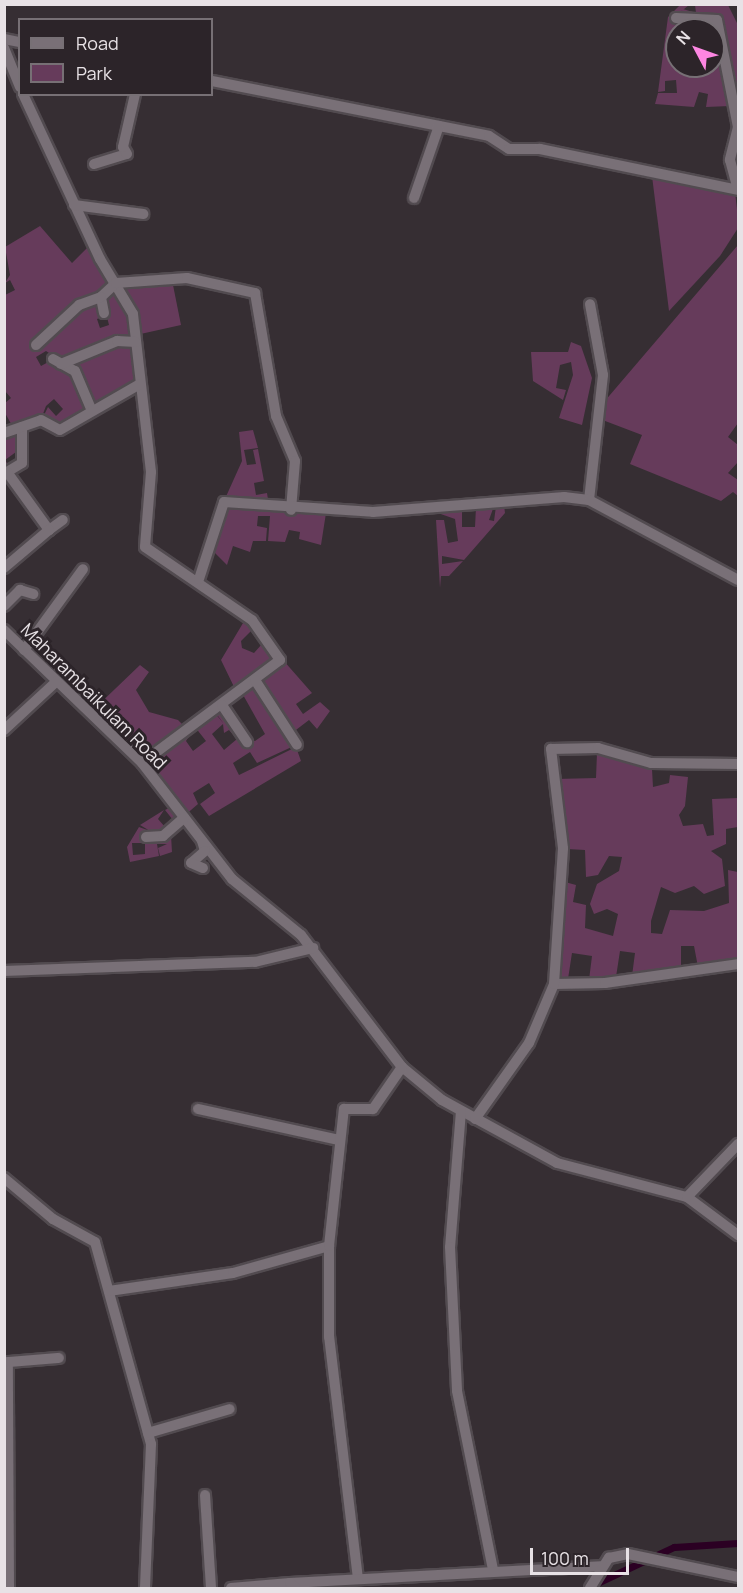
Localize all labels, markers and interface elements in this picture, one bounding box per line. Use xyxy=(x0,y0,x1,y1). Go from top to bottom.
legend xyxy=(18,18,213,96)
north arrow xyxy=(665,18,725,78)
text: N xyxy=(671,26,695,49)
text: Road xyxy=(76,31,119,55)
text: Park xyxy=(76,61,112,85)
street label: Maharambaikulam Road xyxy=(17,619,171,773)
scale bar xyxy=(533,1536,632,1574)
text: 100 m xyxy=(541,1546,589,1570)

